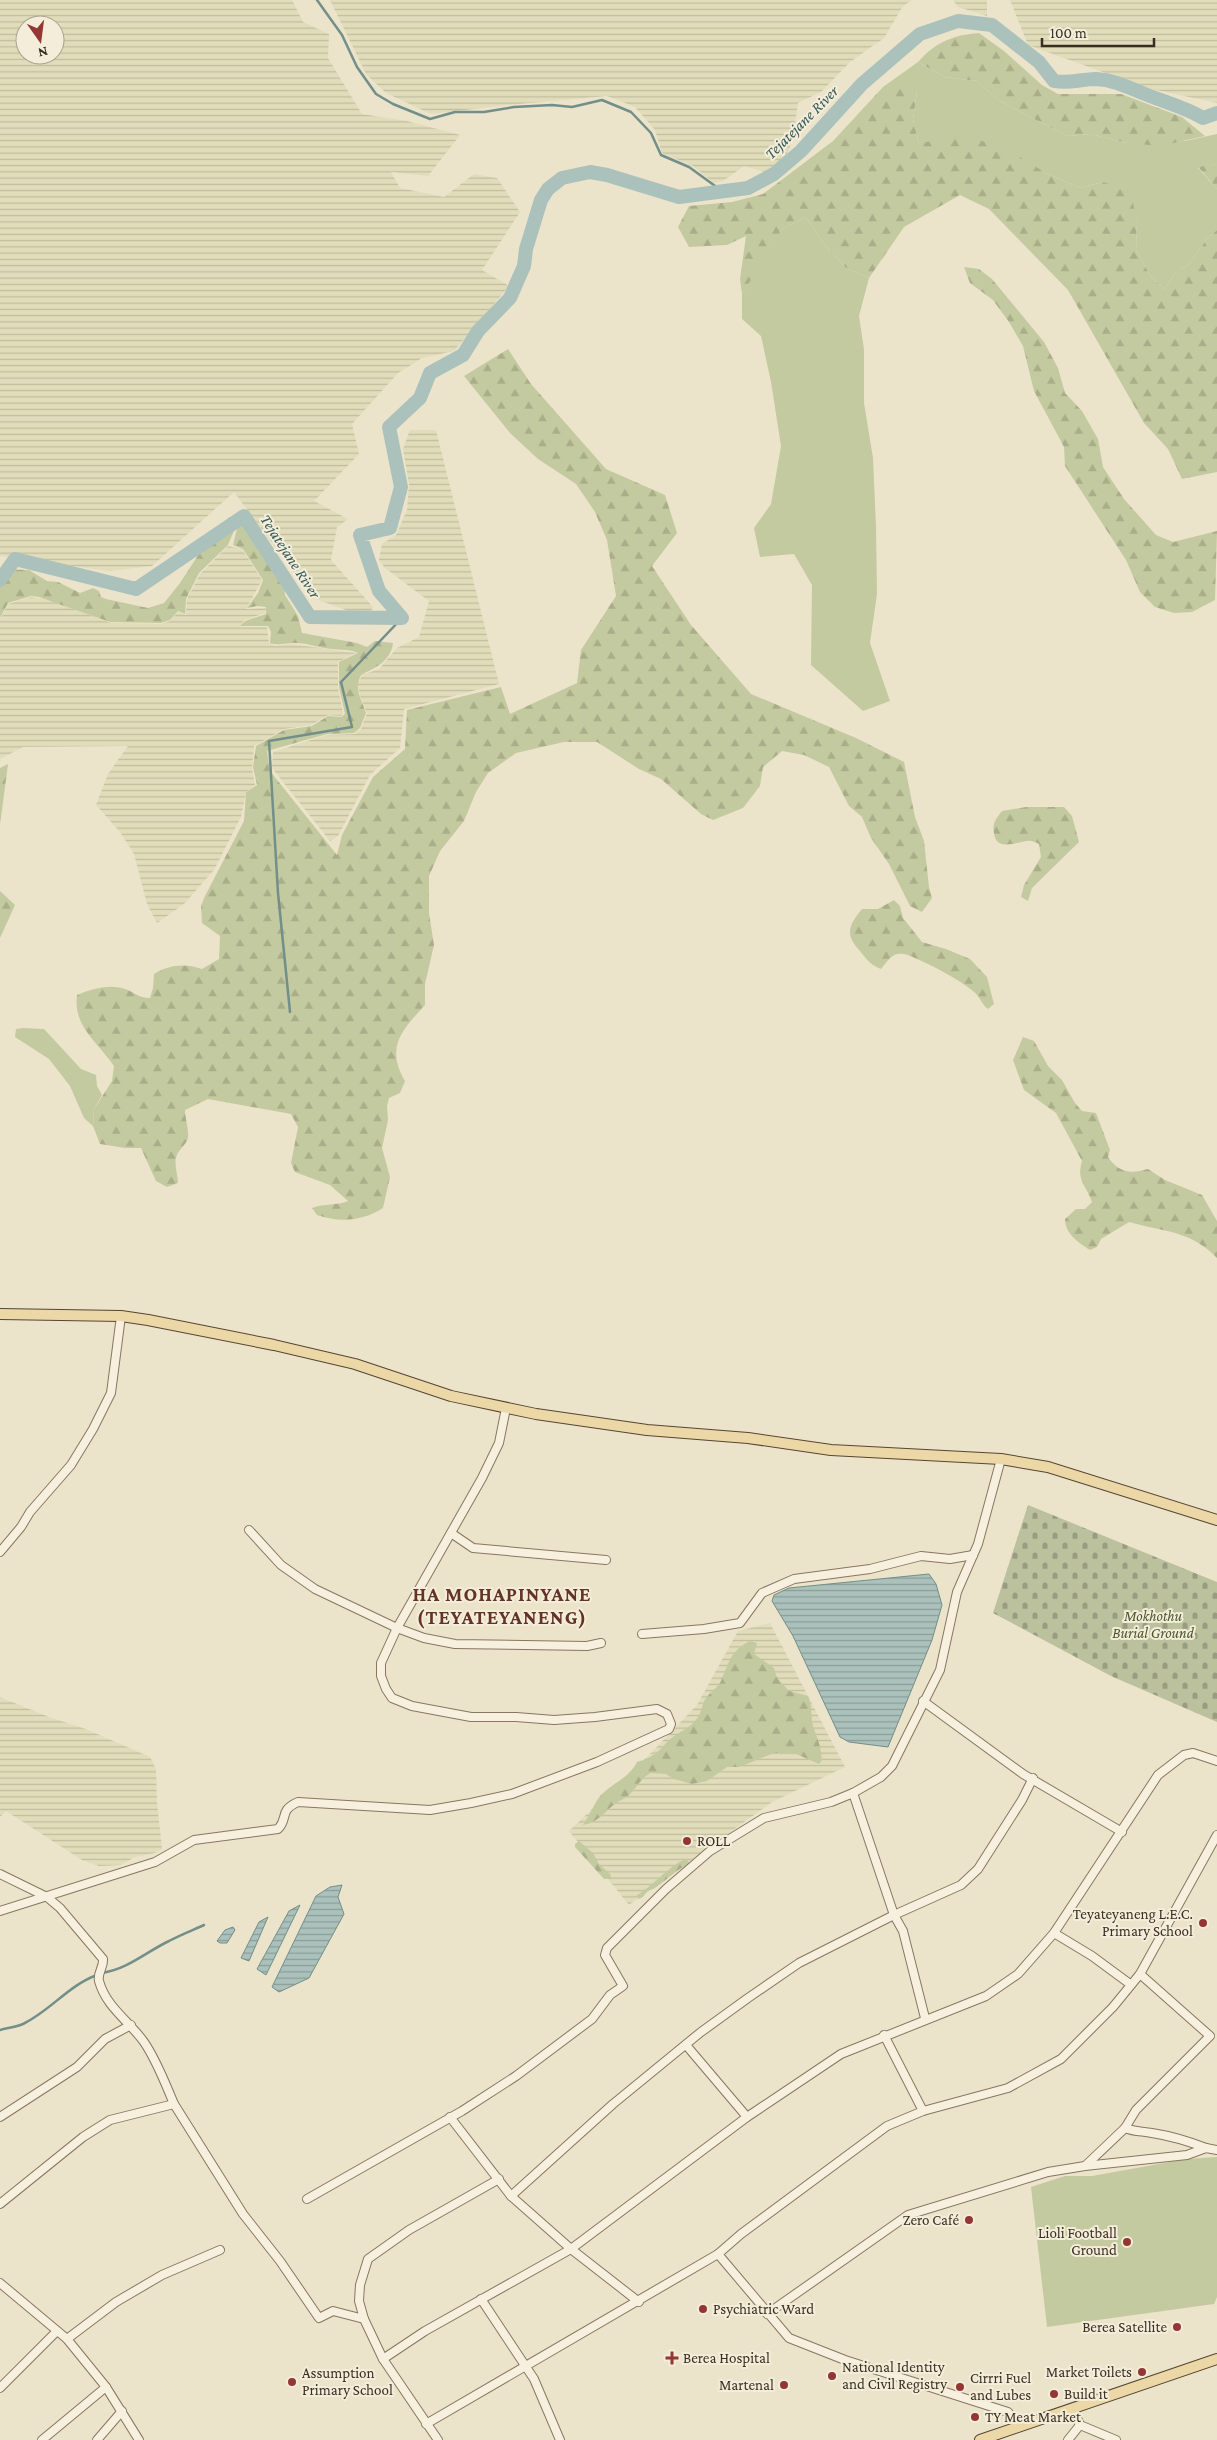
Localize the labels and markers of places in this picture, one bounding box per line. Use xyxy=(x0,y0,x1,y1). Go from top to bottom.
place label: ROLL xyxy=(697,1833,731,1849)
marker: ROLL xyxy=(681,1835,693,1847)
place label: Teyateyaneng L.E.C. Primary School xyxy=(1073,1906,1193,1940)
marker: Teyateyaneng L.E.C. Primary School xyxy=(1197,1917,1209,1929)
place label: Zero Café xyxy=(903,2212,959,2228)
marker: Zero Café xyxy=(963,2214,975,2226)
place label: Lioli Football Ground xyxy=(1038,2225,1117,2258)
marker: Lioli Football Ground xyxy=(1121,2236,1133,2248)
place label: Psychiatric Ward xyxy=(713,2301,814,2318)
marker: Psychiatric Ward xyxy=(697,2303,709,2315)
place label: Berea Satellite xyxy=(1082,2319,1167,2335)
marker: Berea Satellite xyxy=(1171,2321,1183,2333)
place label: Berea Hospital xyxy=(683,2350,770,2367)
marker: Berea Hospital xyxy=(665,2351,679,2365)
place label: National Identity and Civil Registry xyxy=(842,2359,947,2393)
place label: Market Toilets xyxy=(1046,2364,1132,2380)
place label: Assumption Primary School xyxy=(302,2365,393,2399)
marker: Market Toilets xyxy=(1136,2366,1148,2378)
marker: National Identity and Civil Registry xyxy=(826,2370,838,2382)
place label: Cirrri Fuel and Lubes xyxy=(970,2370,1031,2403)
marker: Assumption Primary School xyxy=(286,2376,298,2388)
place label: Martenal xyxy=(719,2377,774,2393)
marker: Martenal xyxy=(778,2379,790,2391)
marker: Cirrri Fuel and Lubes xyxy=(954,2381,966,2393)
place label: Build it xyxy=(1064,2386,1109,2402)
marker: Build it xyxy=(1048,2388,1060,2400)
place label: TY Meat Market xyxy=(985,2409,1082,2425)
marker: TY Meat Market xyxy=(969,2411,981,2423)

